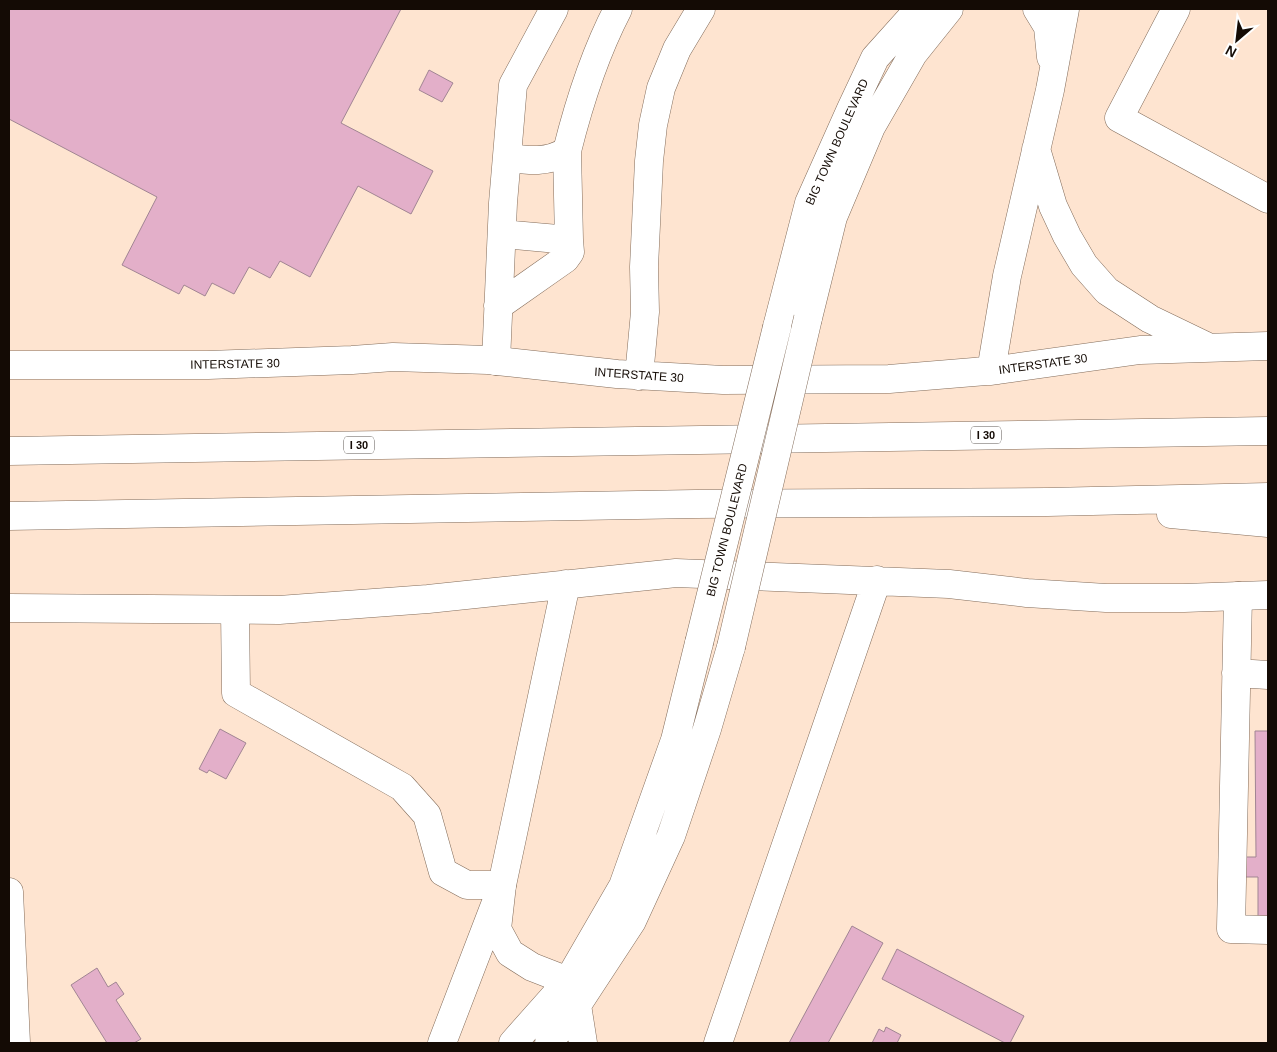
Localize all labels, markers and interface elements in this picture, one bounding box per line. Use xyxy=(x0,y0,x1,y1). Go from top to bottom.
north arrow xyxy=(1212,15,1262,65)
text: N xyxy=(1223,42,1239,61)
street label: BIG TOWN BOULEVARD xyxy=(803,76,871,207)
street label: INTERSTATE 30 xyxy=(998,351,1089,377)
street label: INTERSTATE 30 xyxy=(190,356,280,372)
street label: INTERSTATE 30 xyxy=(594,365,684,385)
road number: I 30 xyxy=(971,426,1001,444)
road number: I 30 xyxy=(344,436,374,454)
street label: BIG TOWN BOULEVARD xyxy=(704,462,750,598)

